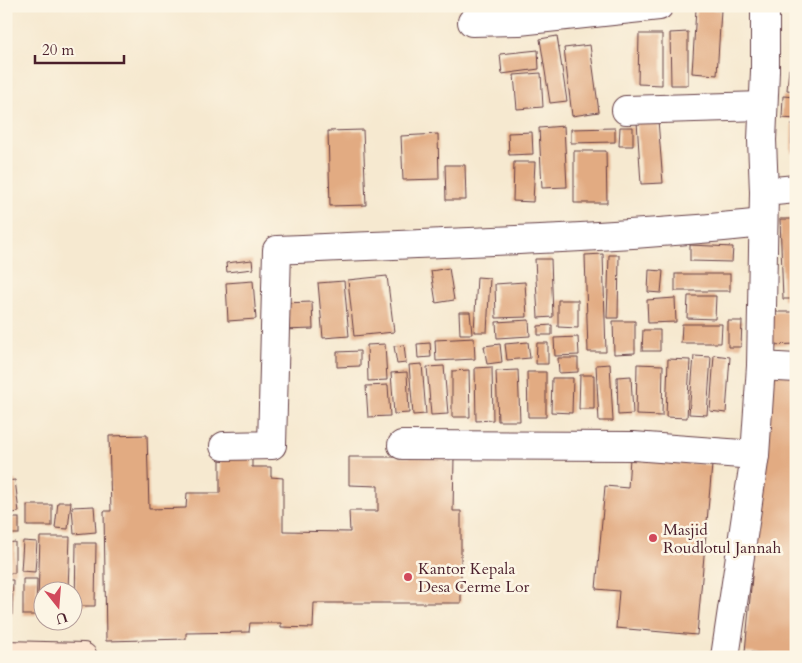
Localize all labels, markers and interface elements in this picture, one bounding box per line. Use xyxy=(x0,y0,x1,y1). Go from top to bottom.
scale bar xyxy=(35,32,124,64)
text: 20 m xyxy=(42,40,74,60)
place label: Masjid Roudlotul Jannah xyxy=(663,519,781,559)
marker: Masjid Roudlotul Jannah xyxy=(647,532,659,544)
place label: Kantor Kepala Desa Cerme Lor xyxy=(418,558,530,598)
marker: Kantor Kepala Desa Cerme Lor xyxy=(402,571,414,583)
north arrow xyxy=(32,580,82,630)
text: U xyxy=(53,607,70,629)

